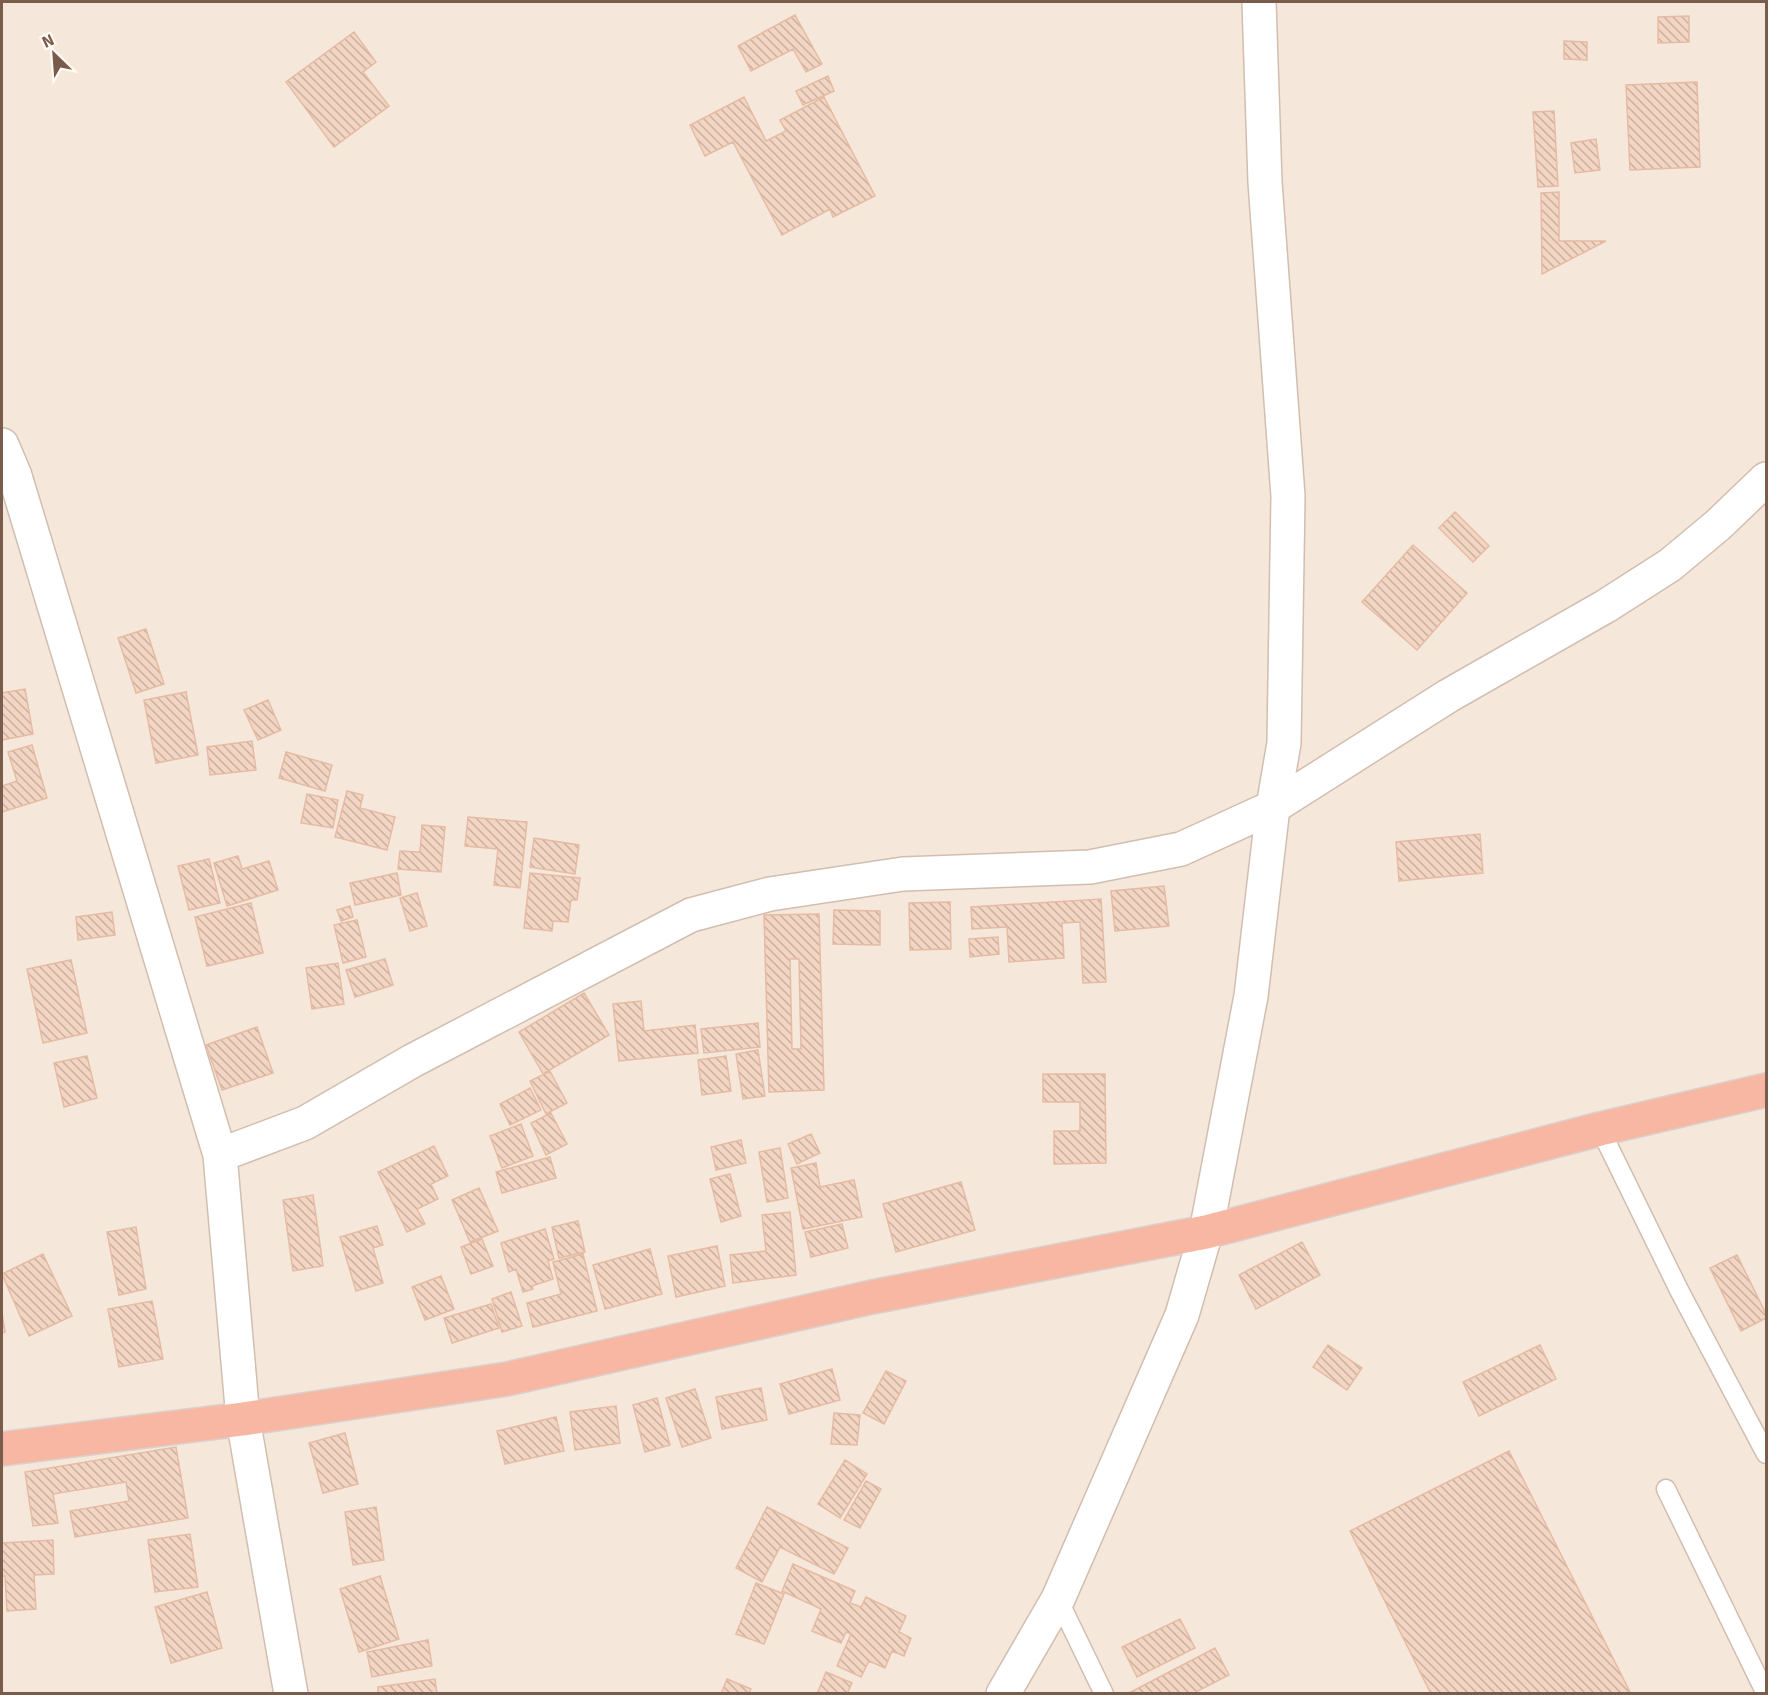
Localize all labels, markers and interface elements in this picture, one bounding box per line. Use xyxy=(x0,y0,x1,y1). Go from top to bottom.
north arrow xyxy=(24,24,84,84)
text: N xyxy=(39,30,57,53)

